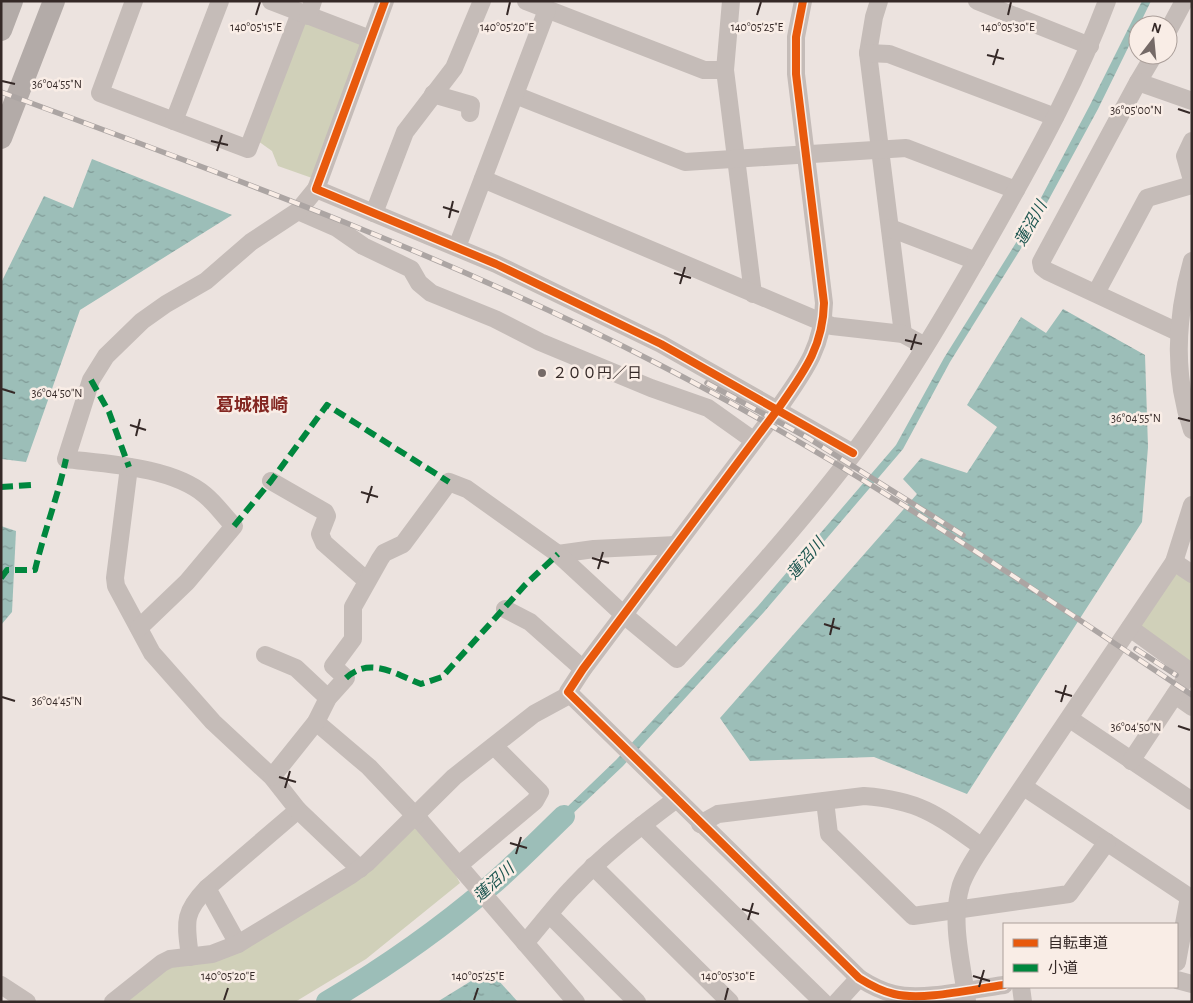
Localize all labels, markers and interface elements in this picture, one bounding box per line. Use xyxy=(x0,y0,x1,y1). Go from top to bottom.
north arrow xyxy=(1128,15,1178,65)
text: N xyxy=(1150,20,1163,37)
text: 140°05'15"E xyxy=(230,21,282,33)
text: 140°05'20"E xyxy=(480,21,534,33)
text: 140°05'25"E xyxy=(731,21,784,33)
text: 140°05'30"E xyxy=(981,21,1035,33)
text: 36°04'55"N xyxy=(32,78,82,90)
text: 36°05'00"N xyxy=(1110,104,1162,116)
water label: 蓮沼川 xyxy=(1011,196,1050,248)
place label: ２００円／日 xyxy=(552,365,642,381)
marker: ２００円／日 xyxy=(536,367,548,379)
text: 36°04'50"N xyxy=(31,387,83,399)
district label: 葛城根崎 xyxy=(216,395,288,415)
text: 36°04'55"N xyxy=(1111,412,1161,424)
water label: 蓮沼川 xyxy=(783,533,829,582)
text: 36°04'45"N xyxy=(32,695,82,707)
text: 36°04'50"N xyxy=(1110,721,1162,733)
water label: 蓮沼川 xyxy=(470,859,518,905)
legend xyxy=(1003,923,1178,988)
text: 自転車道 xyxy=(1048,935,1108,951)
text: 小道 xyxy=(1048,960,1078,976)
text: 140°05'20"E xyxy=(201,970,255,982)
text: 140°05'25"E xyxy=(452,970,505,982)
text: 140°05'30"E xyxy=(701,970,755,982)

